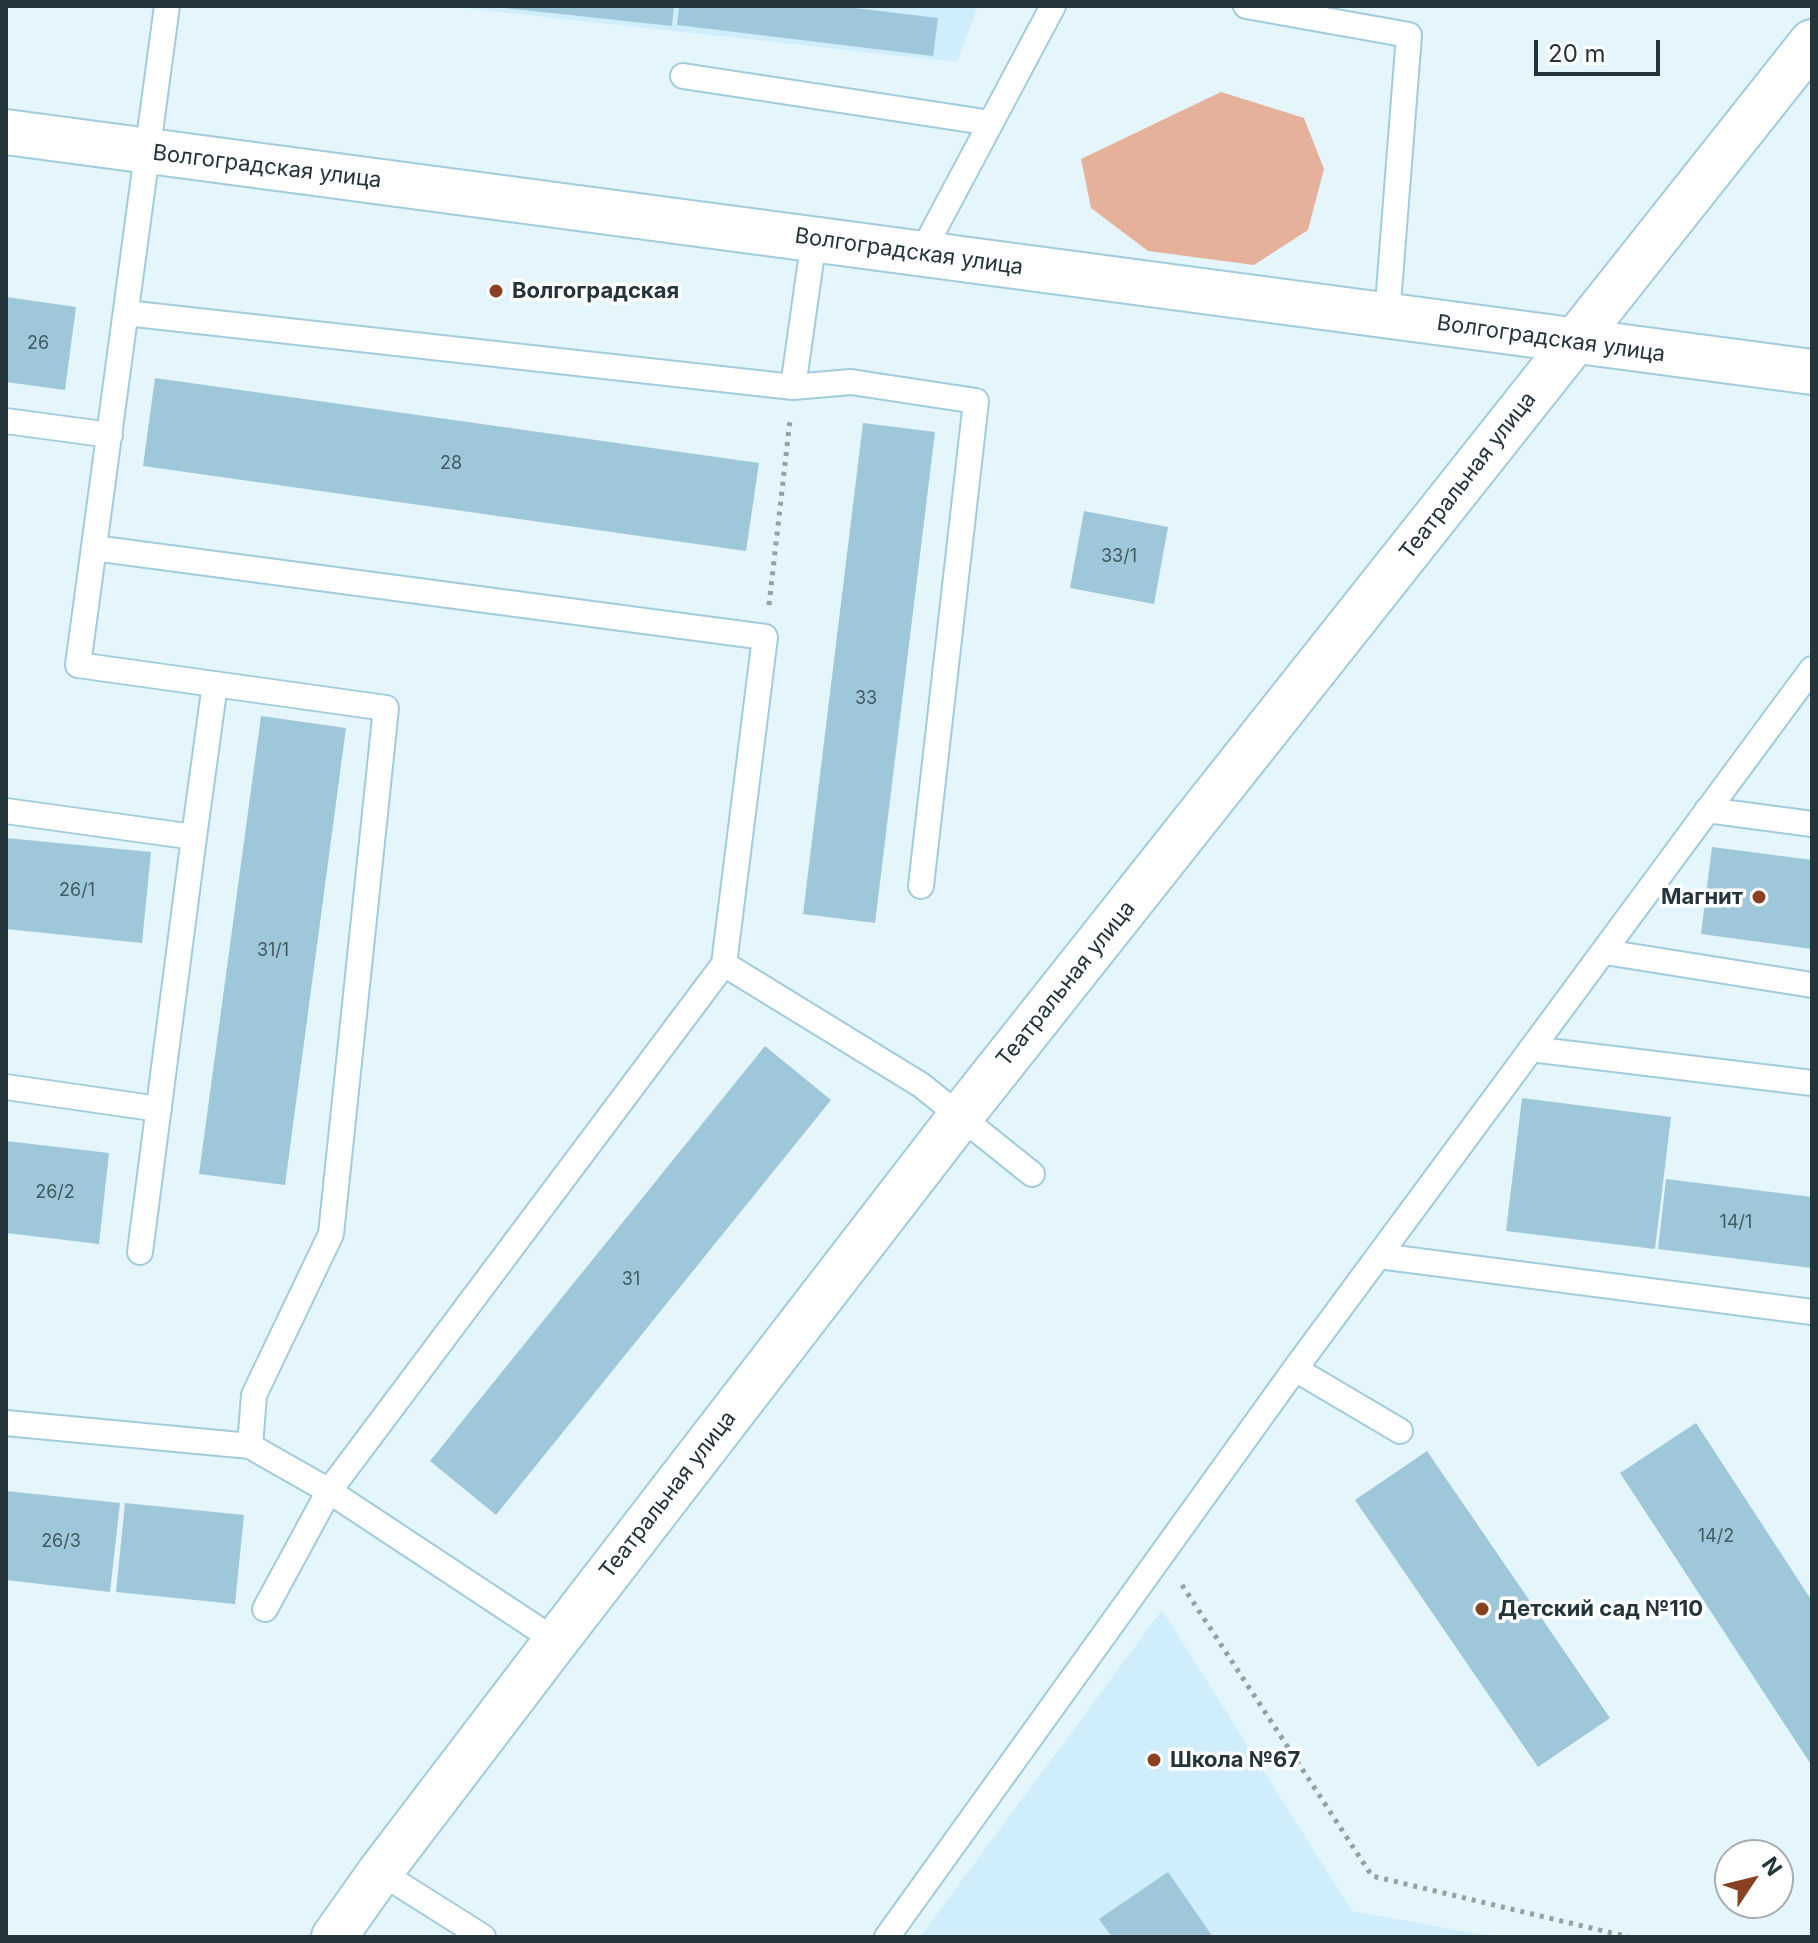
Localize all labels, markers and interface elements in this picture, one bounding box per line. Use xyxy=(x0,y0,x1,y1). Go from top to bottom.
scale bar xyxy=(1538,24,1664,74)
text: 20 m xyxy=(1548,39,1606,68)
street label: Волгоградская улица xyxy=(151,140,383,194)
street label: Волгоградская улица xyxy=(793,223,1025,281)
place label: Волгоградская xyxy=(512,278,679,304)
marker: Волгоградская xyxy=(487,282,505,300)
street label: Волгоградская улица xyxy=(1435,310,1667,368)
house number: 26 xyxy=(27,333,49,355)
street label: Театральная улица xyxy=(1394,387,1542,565)
house number: 28 xyxy=(440,453,462,475)
house number: 33/1 xyxy=(1101,546,1137,568)
house number: 33 xyxy=(855,688,877,710)
house number: 26/1 xyxy=(59,880,95,902)
place label: Магнит xyxy=(1661,884,1743,910)
marker: Магнит xyxy=(1750,888,1768,906)
street label: Театральная улица xyxy=(991,896,1141,1072)
house number: 31/1 xyxy=(257,940,289,962)
house number: 26/2 xyxy=(35,1182,75,1204)
house number: 14/1 xyxy=(1720,1212,1752,1234)
house number: 31 xyxy=(622,1269,640,1291)
street label: Театральная улица xyxy=(594,1406,742,1584)
house number: 14/2 xyxy=(1698,1526,1734,1548)
house number: 26/3 xyxy=(41,1531,81,1553)
place label: Детский сад №110 xyxy=(1498,1596,1703,1622)
marker: Детский сад №110 xyxy=(1473,1600,1491,1618)
place label: Школа №67 xyxy=(1170,1747,1300,1773)
marker: Школа №67 xyxy=(1145,1751,1163,1769)
north arrow xyxy=(1714,1839,1794,1919)
text: N xyxy=(1757,1852,1787,1881)

